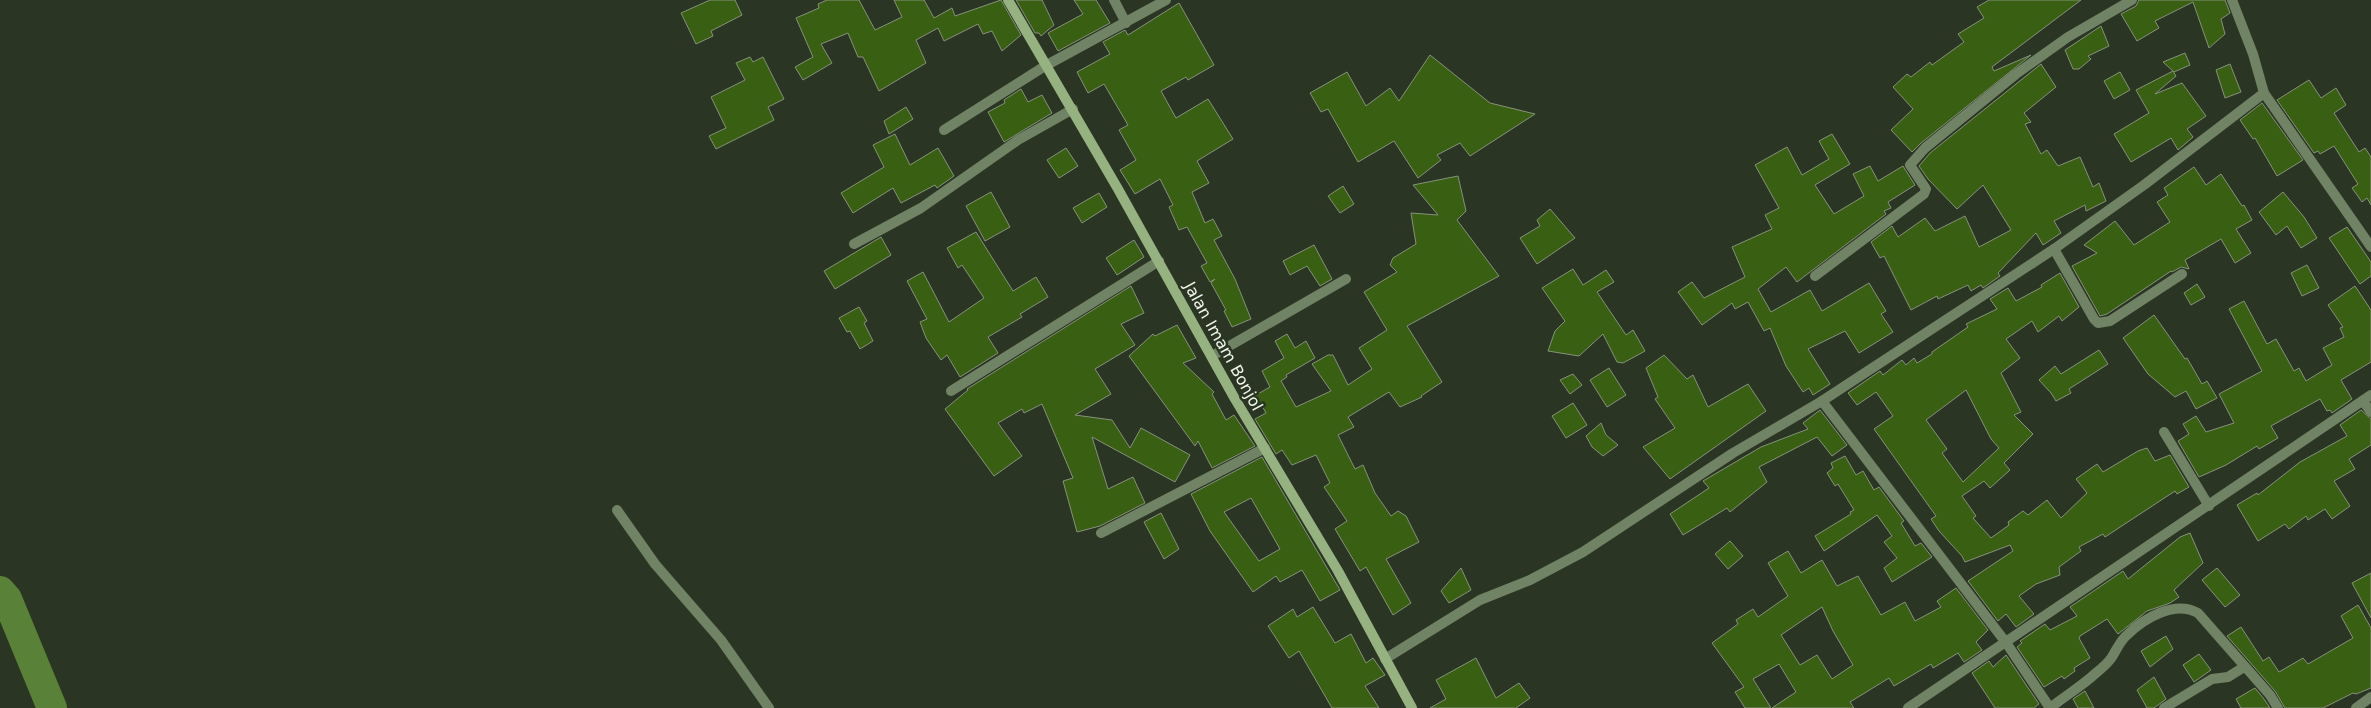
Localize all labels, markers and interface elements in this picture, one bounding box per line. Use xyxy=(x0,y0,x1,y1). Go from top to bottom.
street label: Jalan Imam Bonjol xyxy=(1180,278,1267,414)

